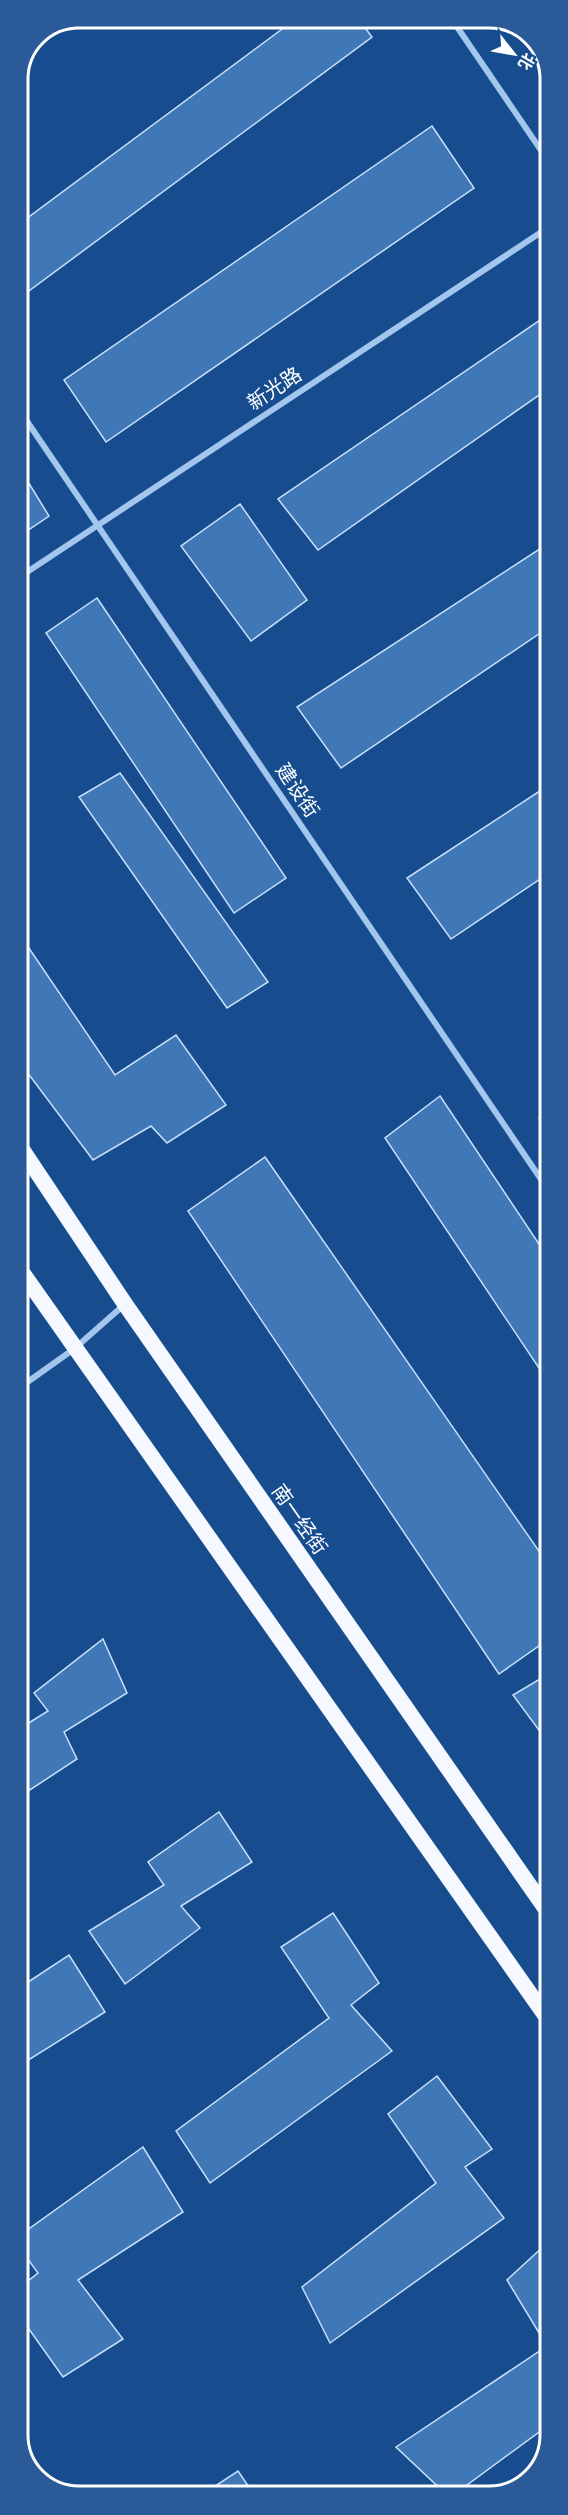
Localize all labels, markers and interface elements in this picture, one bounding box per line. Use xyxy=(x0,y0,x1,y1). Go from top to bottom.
north arrow xyxy=(484,24,544,84)
text: 北 xyxy=(513,49,540,74)
street label: 新光路 xyxy=(241,360,307,416)
street label: 建设街 xyxy=(270,758,326,822)
street label: 南一经街 xyxy=(266,1478,334,1560)

